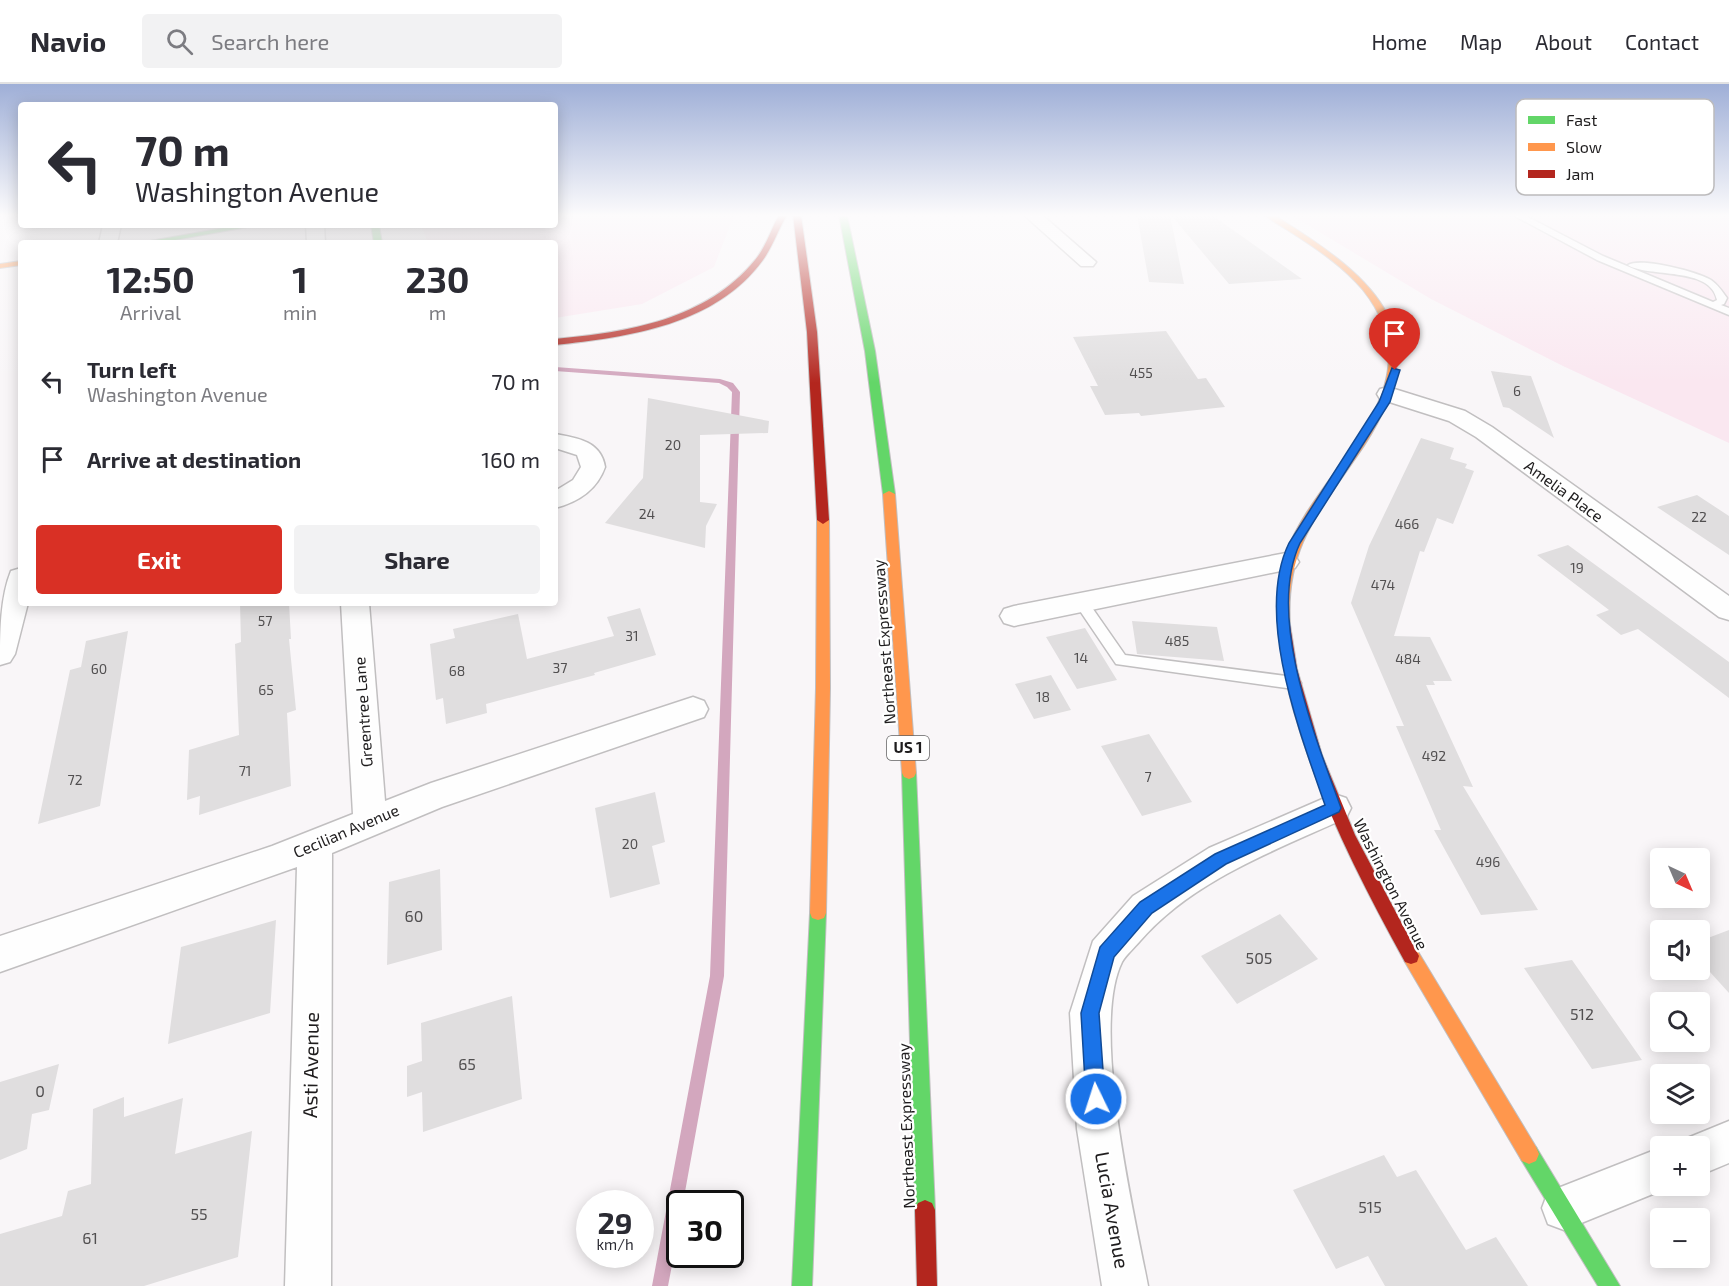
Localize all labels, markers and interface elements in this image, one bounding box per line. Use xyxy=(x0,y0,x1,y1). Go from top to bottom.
search box xyxy=(142,14,562,68)
text: Navio xyxy=(30,24,106,58)
icon: search xyxy=(163,25,196,58)
text: Search here xyxy=(211,28,329,54)
text: Home xyxy=(1371,29,1427,54)
text: Map xyxy=(1460,29,1502,54)
text: About xyxy=(1535,29,1592,54)
text: Contact xyxy=(1625,29,1699,54)
legend xyxy=(1516,99,1714,195)
text: Fast xyxy=(1566,110,1597,129)
text: 70 m xyxy=(135,124,230,174)
icon: left xyxy=(36,126,114,204)
text: Slow xyxy=(1566,137,1602,156)
text: Jam xyxy=(1566,164,1594,183)
text: Washington Avenue xyxy=(135,175,379,207)
text: 12:50 xyxy=(106,257,195,300)
text: 1 xyxy=(292,257,308,300)
text: 230 xyxy=(406,257,470,300)
text: Arrival xyxy=(120,300,181,324)
text: min xyxy=(283,300,317,324)
text: m xyxy=(429,300,446,324)
pin xyxy=(1369,308,1420,370)
icon: arrive xyxy=(1378,317,1411,350)
text: Turn left xyxy=(87,356,176,382)
house number: 455 xyxy=(1129,364,1153,381)
icon: left xyxy=(36,365,69,398)
text: 70 m xyxy=(491,368,540,394)
text: Washington Avenue xyxy=(87,382,268,406)
house number: 6 xyxy=(1513,382,1521,399)
house number: 20 xyxy=(665,436,681,453)
icon: arrive xyxy=(36,443,69,476)
text: Arrive at destination xyxy=(87,446,301,472)
text: 160 m xyxy=(481,446,540,472)
street label: Amelia Place xyxy=(1521,456,1607,526)
house number: 24 xyxy=(639,505,655,522)
house number: 22 xyxy=(1691,508,1707,525)
house number: 466 xyxy=(1395,515,1419,532)
button: Exit xyxy=(36,525,282,594)
button: Share xyxy=(294,525,540,594)
street label: Northeast Expressway xyxy=(868,558,899,725)
house number: 19 xyxy=(1570,559,1584,576)
house number: 474 xyxy=(1371,576,1395,593)
house number: 57 xyxy=(258,612,272,629)
house number: 31 xyxy=(625,627,639,644)
house number: 485 xyxy=(1165,632,1189,649)
house number: 14 xyxy=(1074,649,1088,666)
house number: 484 xyxy=(1395,650,1421,667)
street label: Greentree Lane xyxy=(349,656,376,768)
house number: 37 xyxy=(553,659,567,676)
house number: 60 xyxy=(91,660,107,677)
house number: 68 xyxy=(449,662,465,679)
house number: 65 xyxy=(258,681,274,698)
house number: 18 xyxy=(1036,688,1050,705)
road number: US 1 xyxy=(887,736,929,760)
house number: 492 xyxy=(1422,747,1446,764)
house number: 71 xyxy=(239,762,251,779)
house number: 7 xyxy=(1144,768,1152,785)
house number: 72 xyxy=(67,771,83,788)
street label: Cecilian Avenue xyxy=(290,800,402,861)
street label: Washington Avenue xyxy=(1350,815,1433,953)
house number: 20 xyxy=(622,835,638,852)
north arrow xyxy=(1650,848,1710,908)
map controls xyxy=(1650,848,1710,1268)
house number: 496 xyxy=(1476,853,1500,870)
house number: 60 xyxy=(405,906,423,925)
button: sound xyxy=(1650,920,1710,980)
house number: 505 xyxy=(1246,948,1272,967)
button: search xyxy=(1650,992,1710,1052)
house number: 512 xyxy=(1570,1004,1594,1023)
street label: Asti Avenue xyxy=(297,1012,323,1118)
street label: Northeast Expressway xyxy=(893,1042,918,1209)
house number: 65 xyxy=(458,1054,476,1073)
button: layers xyxy=(1650,1064,1710,1124)
position arrow xyxy=(1064,1067,1128,1131)
house number: 0 xyxy=(35,1081,45,1100)
button: + xyxy=(1650,1136,1710,1196)
street label: Lucia Avenue xyxy=(1091,1149,1135,1270)
speed limit sign: 30 xyxy=(666,1190,744,1268)
house number: 515 xyxy=(1358,1197,1382,1216)
house number: 55 xyxy=(190,1204,208,1223)
text: 29 xyxy=(597,1204,633,1240)
button: − xyxy=(1650,1208,1710,1268)
house number: 61 xyxy=(82,1228,98,1247)
text: km/h xyxy=(596,1235,634,1253)

